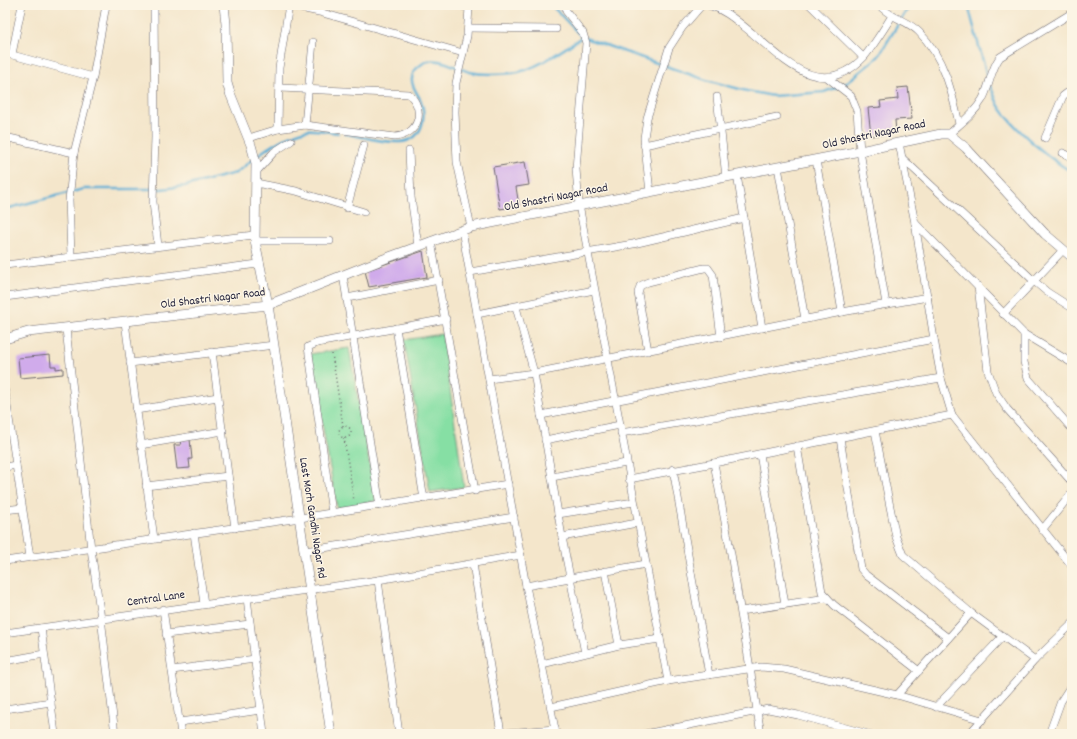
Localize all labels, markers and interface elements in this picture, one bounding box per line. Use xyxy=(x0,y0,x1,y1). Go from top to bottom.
street label: Old Shastri Nagar Road xyxy=(821,116,927,154)
street label: Old Shastri Nagar Road xyxy=(503,180,609,216)
street label: Old Shastri Nagar Road xyxy=(160,284,266,314)
street label: Last Morh Gandhi Nagar Rd xyxy=(294,456,330,580)
street label: Central Lane xyxy=(126,587,186,611)

